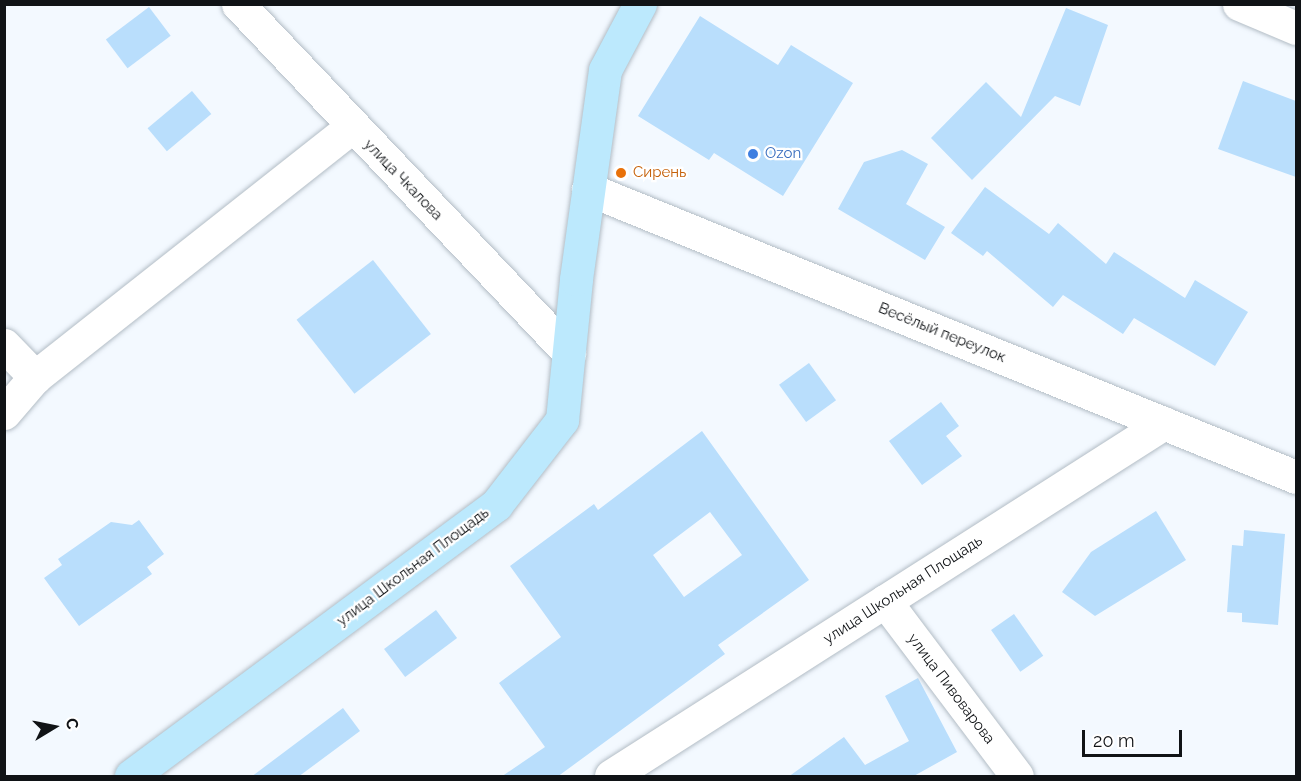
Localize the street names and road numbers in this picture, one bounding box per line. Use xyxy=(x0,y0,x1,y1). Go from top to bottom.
street label: улица Чкалова xyxy=(360,136,446,224)
street label: Весёлый переулок xyxy=(876,299,1008,367)
street label: улица Школьная Площадь xyxy=(333,504,493,630)
street label: улица Школьная Площадь xyxy=(820,532,986,648)
street label: улица Пивоварова xyxy=(904,630,998,748)

